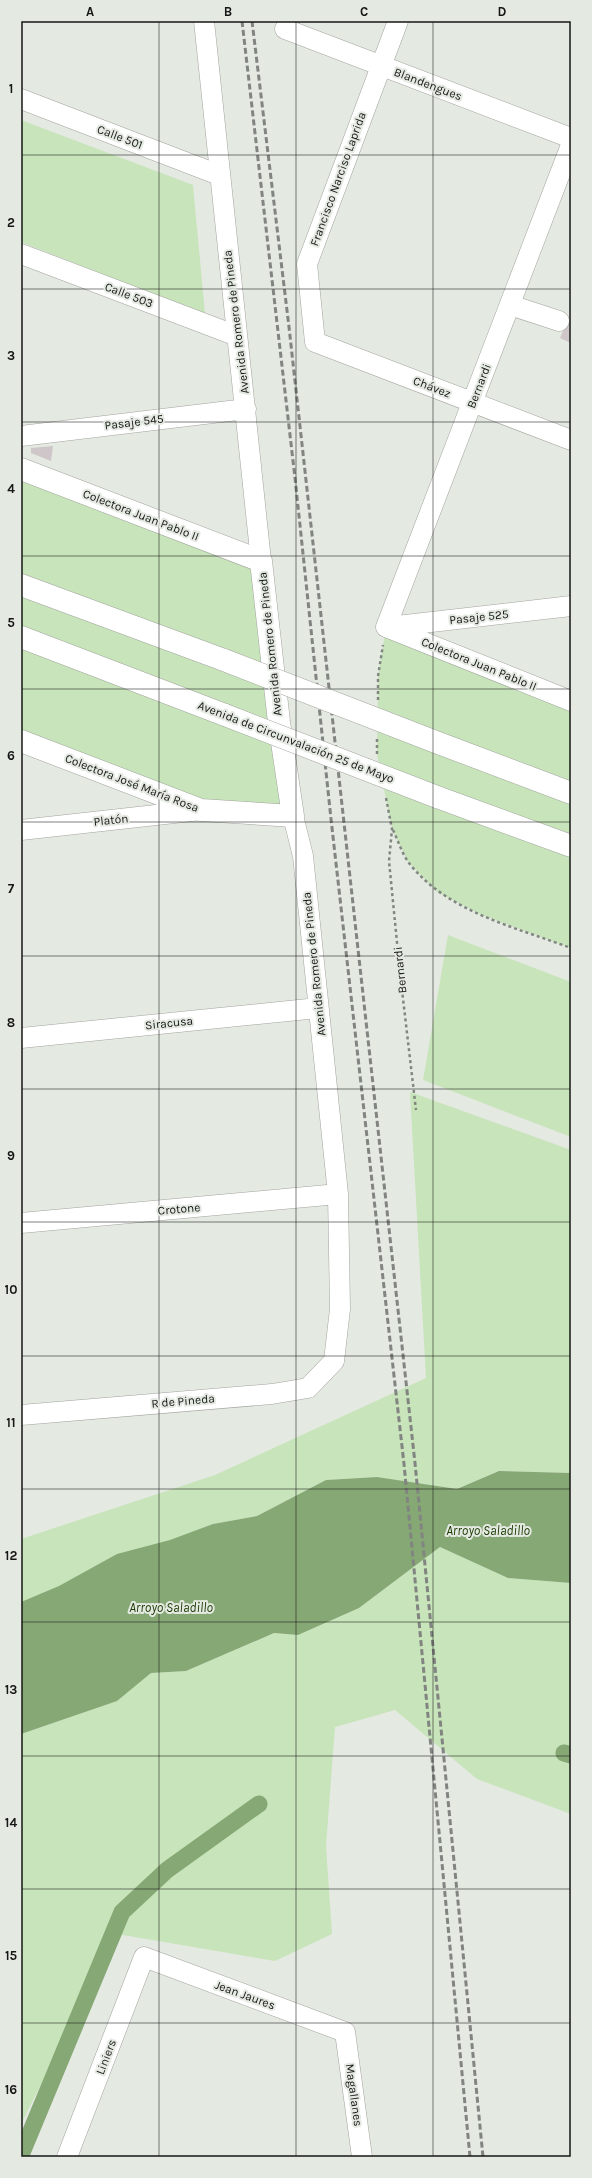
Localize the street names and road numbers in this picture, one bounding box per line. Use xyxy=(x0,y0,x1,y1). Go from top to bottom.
street label: Blandengues xyxy=(392,65,464,103)
street label: Francisco Narciso Laprida xyxy=(307,110,369,248)
street label: Calle 501 xyxy=(95,122,145,152)
street label: Avenida Romero de Pineda xyxy=(220,249,252,395)
street label: Calle 503 xyxy=(103,279,155,311)
street label: Bernardi xyxy=(464,362,494,410)
street label: Chávez xyxy=(411,373,453,401)
street label: Pasaje 545 xyxy=(104,411,164,433)
street label: Colectora Juan Pablo II xyxy=(81,486,201,544)
street label: Avenida Romero de Pineda xyxy=(255,571,285,717)
street label: Pasaje 525 xyxy=(449,607,510,627)
street label: Colectora Juan Pablo II xyxy=(419,634,539,694)
street label: Avenida de Circunvalación 25 de Mayo xyxy=(196,698,396,786)
street label: Colectora José María Rosa xyxy=(63,751,201,815)
street label: Platón xyxy=(93,811,129,829)
street label: Avenida Romero de Pineda xyxy=(299,891,329,1037)
street label: Bernardi xyxy=(391,946,409,994)
street label: Siracusa xyxy=(144,1014,194,1032)
street label: Crotone xyxy=(157,1200,201,1218)
street label: R de Pineda xyxy=(151,1391,215,1411)
street label: Jean Jaures xyxy=(213,1978,277,2012)
street label: Liniers xyxy=(93,2037,119,2077)
street label: Magallanes xyxy=(343,2063,365,2127)

